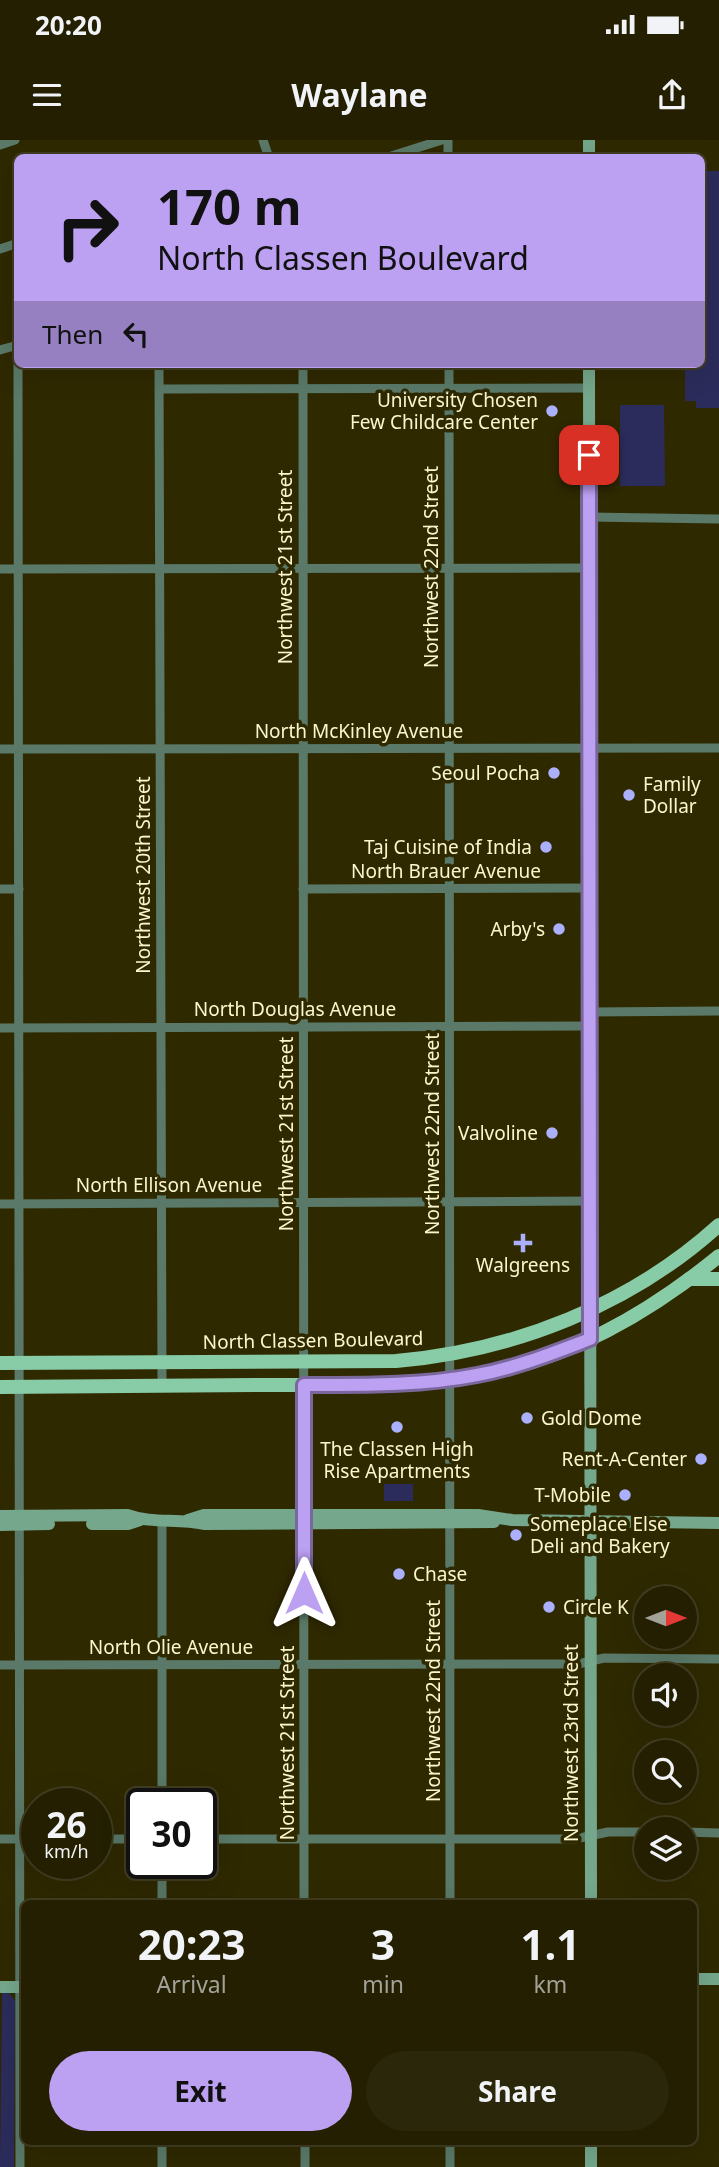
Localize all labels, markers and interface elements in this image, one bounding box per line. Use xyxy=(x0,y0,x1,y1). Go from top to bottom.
text: 20:20 xyxy=(35,7,102,43)
text: Waylane xyxy=(291,73,428,116)
icon: menu xyxy=(28,76,66,114)
icon: share xyxy=(653,76,691,114)
text: 170 m xyxy=(157,173,302,239)
icon: right xyxy=(42,182,133,273)
text: North Classen Boulevard xyxy=(157,236,529,279)
icon: left xyxy=(117,315,155,353)
text: Then xyxy=(42,316,103,352)
place label: University Chosen Few Childcare Center xyxy=(350,387,538,435)
marker: University Chosen Few Childcare Center xyxy=(544,403,560,419)
pin xyxy=(559,425,619,485)
icon: arrive xyxy=(570,436,608,474)
street label: Northwest 22nd Street xyxy=(418,466,444,668)
street label: Northwest 21st Street xyxy=(272,470,298,664)
street label: North McKinley Avenue xyxy=(255,718,463,744)
place label: Seoul Pocha xyxy=(431,760,540,786)
marker: Seoul Pocha xyxy=(546,765,562,781)
place label: Family Dollar xyxy=(643,771,701,819)
street label: Northwest 20th Street xyxy=(130,776,156,974)
marker: Family Dollar xyxy=(621,787,637,803)
place label: Taj Cuisine of India xyxy=(364,834,532,860)
marker: Taj Cuisine of India xyxy=(538,839,554,855)
street label: North Brauer Avenue xyxy=(351,858,541,884)
place label: Arby's xyxy=(490,916,545,942)
marker: Arby's xyxy=(551,921,567,937)
street label: North Douglas Avenue xyxy=(194,996,396,1022)
street label: Northwest 22nd Street xyxy=(419,1033,445,1235)
street label: Northwest 21st Street xyxy=(273,1037,299,1231)
place label: Valvoline xyxy=(458,1120,538,1146)
marker: Valvoline xyxy=(544,1125,560,1141)
street label: North Ellison Avenue xyxy=(76,1172,262,1198)
marker: Walgreens xyxy=(515,1235,531,1251)
place label: Walgreens xyxy=(476,1252,570,1278)
street label: North Classen Boulevard xyxy=(202,1325,424,1355)
place label: Gold Dome xyxy=(541,1405,642,1431)
marker: Gold Dome xyxy=(519,1410,535,1426)
marker: The Classen High Rise Apartments xyxy=(389,1419,405,1435)
place label: The Classen High Rise Apartments xyxy=(320,1436,474,1484)
place label: Rent-A-Center xyxy=(562,1446,687,1472)
marker: Rent-A-Center xyxy=(693,1451,709,1467)
place label: T-Mobile xyxy=(534,1482,611,1508)
marker: T-Mobile xyxy=(617,1487,633,1503)
place label: Someplace Else Deli and Bakery xyxy=(530,1511,670,1559)
marker: Someplace Else Deli and Bakery xyxy=(508,1527,524,1543)
position arrow xyxy=(267,1556,341,1630)
place label: Chase xyxy=(413,1561,467,1587)
marker: Chase xyxy=(391,1566,407,1582)
north arrow xyxy=(634,1586,696,1648)
map controls xyxy=(634,1586,697,1880)
place label: Circle K xyxy=(563,1594,629,1620)
marker: Circle K xyxy=(541,1599,557,1615)
street label: Northwest 22nd Street xyxy=(420,1600,446,1802)
street label: North Olie Avenue xyxy=(89,1634,253,1660)
street label: Northwest 23rd Street xyxy=(558,1644,584,1842)
street label: Northwest 21st Street xyxy=(274,1646,300,1840)
button: sound xyxy=(634,1663,697,1726)
button: search xyxy=(634,1740,697,1803)
speed limit sign: 30 xyxy=(126,1788,217,1879)
text: 26 xyxy=(46,1801,87,1848)
button: layers xyxy=(634,1817,697,1880)
text: km/h xyxy=(44,1839,89,1863)
text: 20:23 xyxy=(138,1915,246,1972)
text: 3 xyxy=(371,1915,395,1972)
text: 1.1 xyxy=(520,1915,580,1972)
text: Arrival xyxy=(157,1968,227,2000)
text: min xyxy=(362,1968,404,2000)
text: km xyxy=(534,1968,567,2000)
button: Exit xyxy=(49,2051,352,2131)
button: Share xyxy=(366,2051,669,2131)

